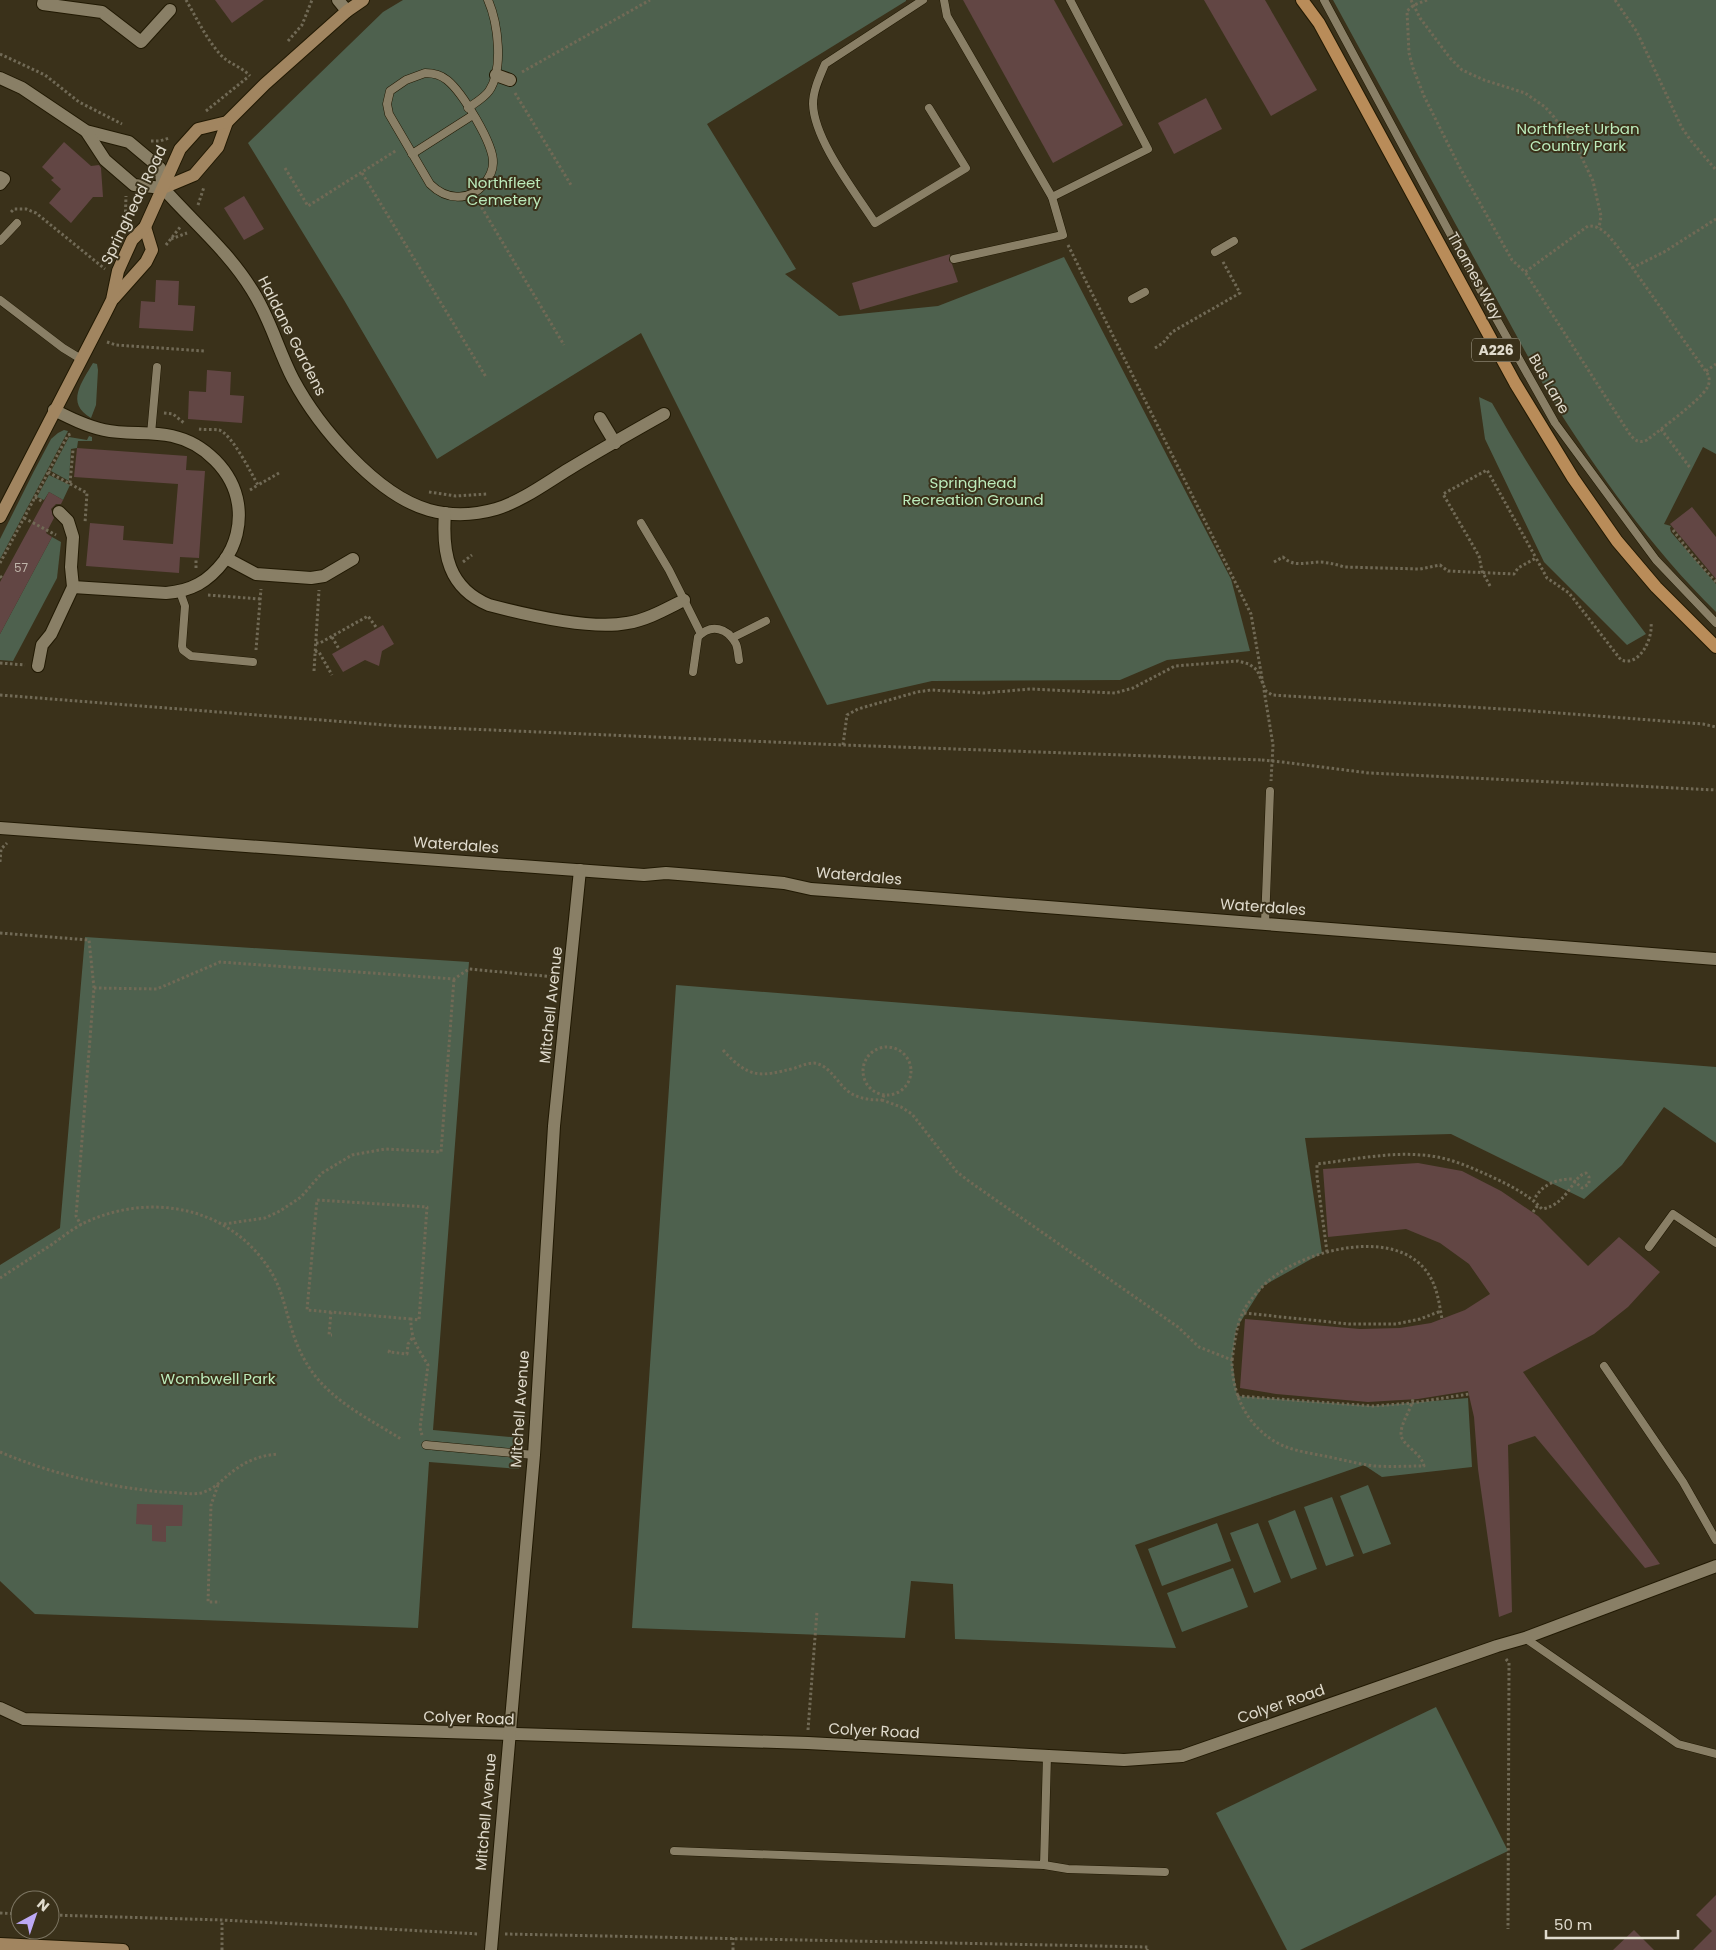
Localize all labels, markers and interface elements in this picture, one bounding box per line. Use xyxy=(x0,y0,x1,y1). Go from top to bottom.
park label: Northfleet Urban Country Park xyxy=(1516,118,1640,156)
street label: Springhead Road xyxy=(96,142,172,268)
park label: Northfleet Cemetery xyxy=(467,172,542,210)
street label: Thames Way xyxy=(1443,228,1509,324)
street label: Haldane Gardens xyxy=(253,272,332,399)
road number: A226 xyxy=(1472,338,1520,362)
street label: Bus Lane xyxy=(1524,350,1575,418)
park label: Springhead Recreation Ground xyxy=(902,472,1044,510)
house number: 57 xyxy=(14,559,28,576)
street label: Waterdales xyxy=(412,831,500,858)
street label: Waterdales xyxy=(815,861,903,890)
street label: Waterdales xyxy=(1219,893,1307,920)
street label: Mitchell Avenue xyxy=(534,945,567,1065)
street label: Mitchell Avenue xyxy=(505,1349,534,1468)
park label: Wombwell Park xyxy=(161,1368,276,1389)
street label: Colyer Road xyxy=(1234,1679,1327,1728)
street label: Colyer Road xyxy=(423,1705,515,1730)
street label: Colyer Road xyxy=(828,1718,920,1743)
street label: Mitchell Avenue xyxy=(470,1752,501,1872)
north arrow xyxy=(10,1890,60,1940)
text: N xyxy=(33,1894,54,1916)
scale bar xyxy=(1546,1908,1678,1940)
text: 50 m xyxy=(1554,1914,1592,1935)

